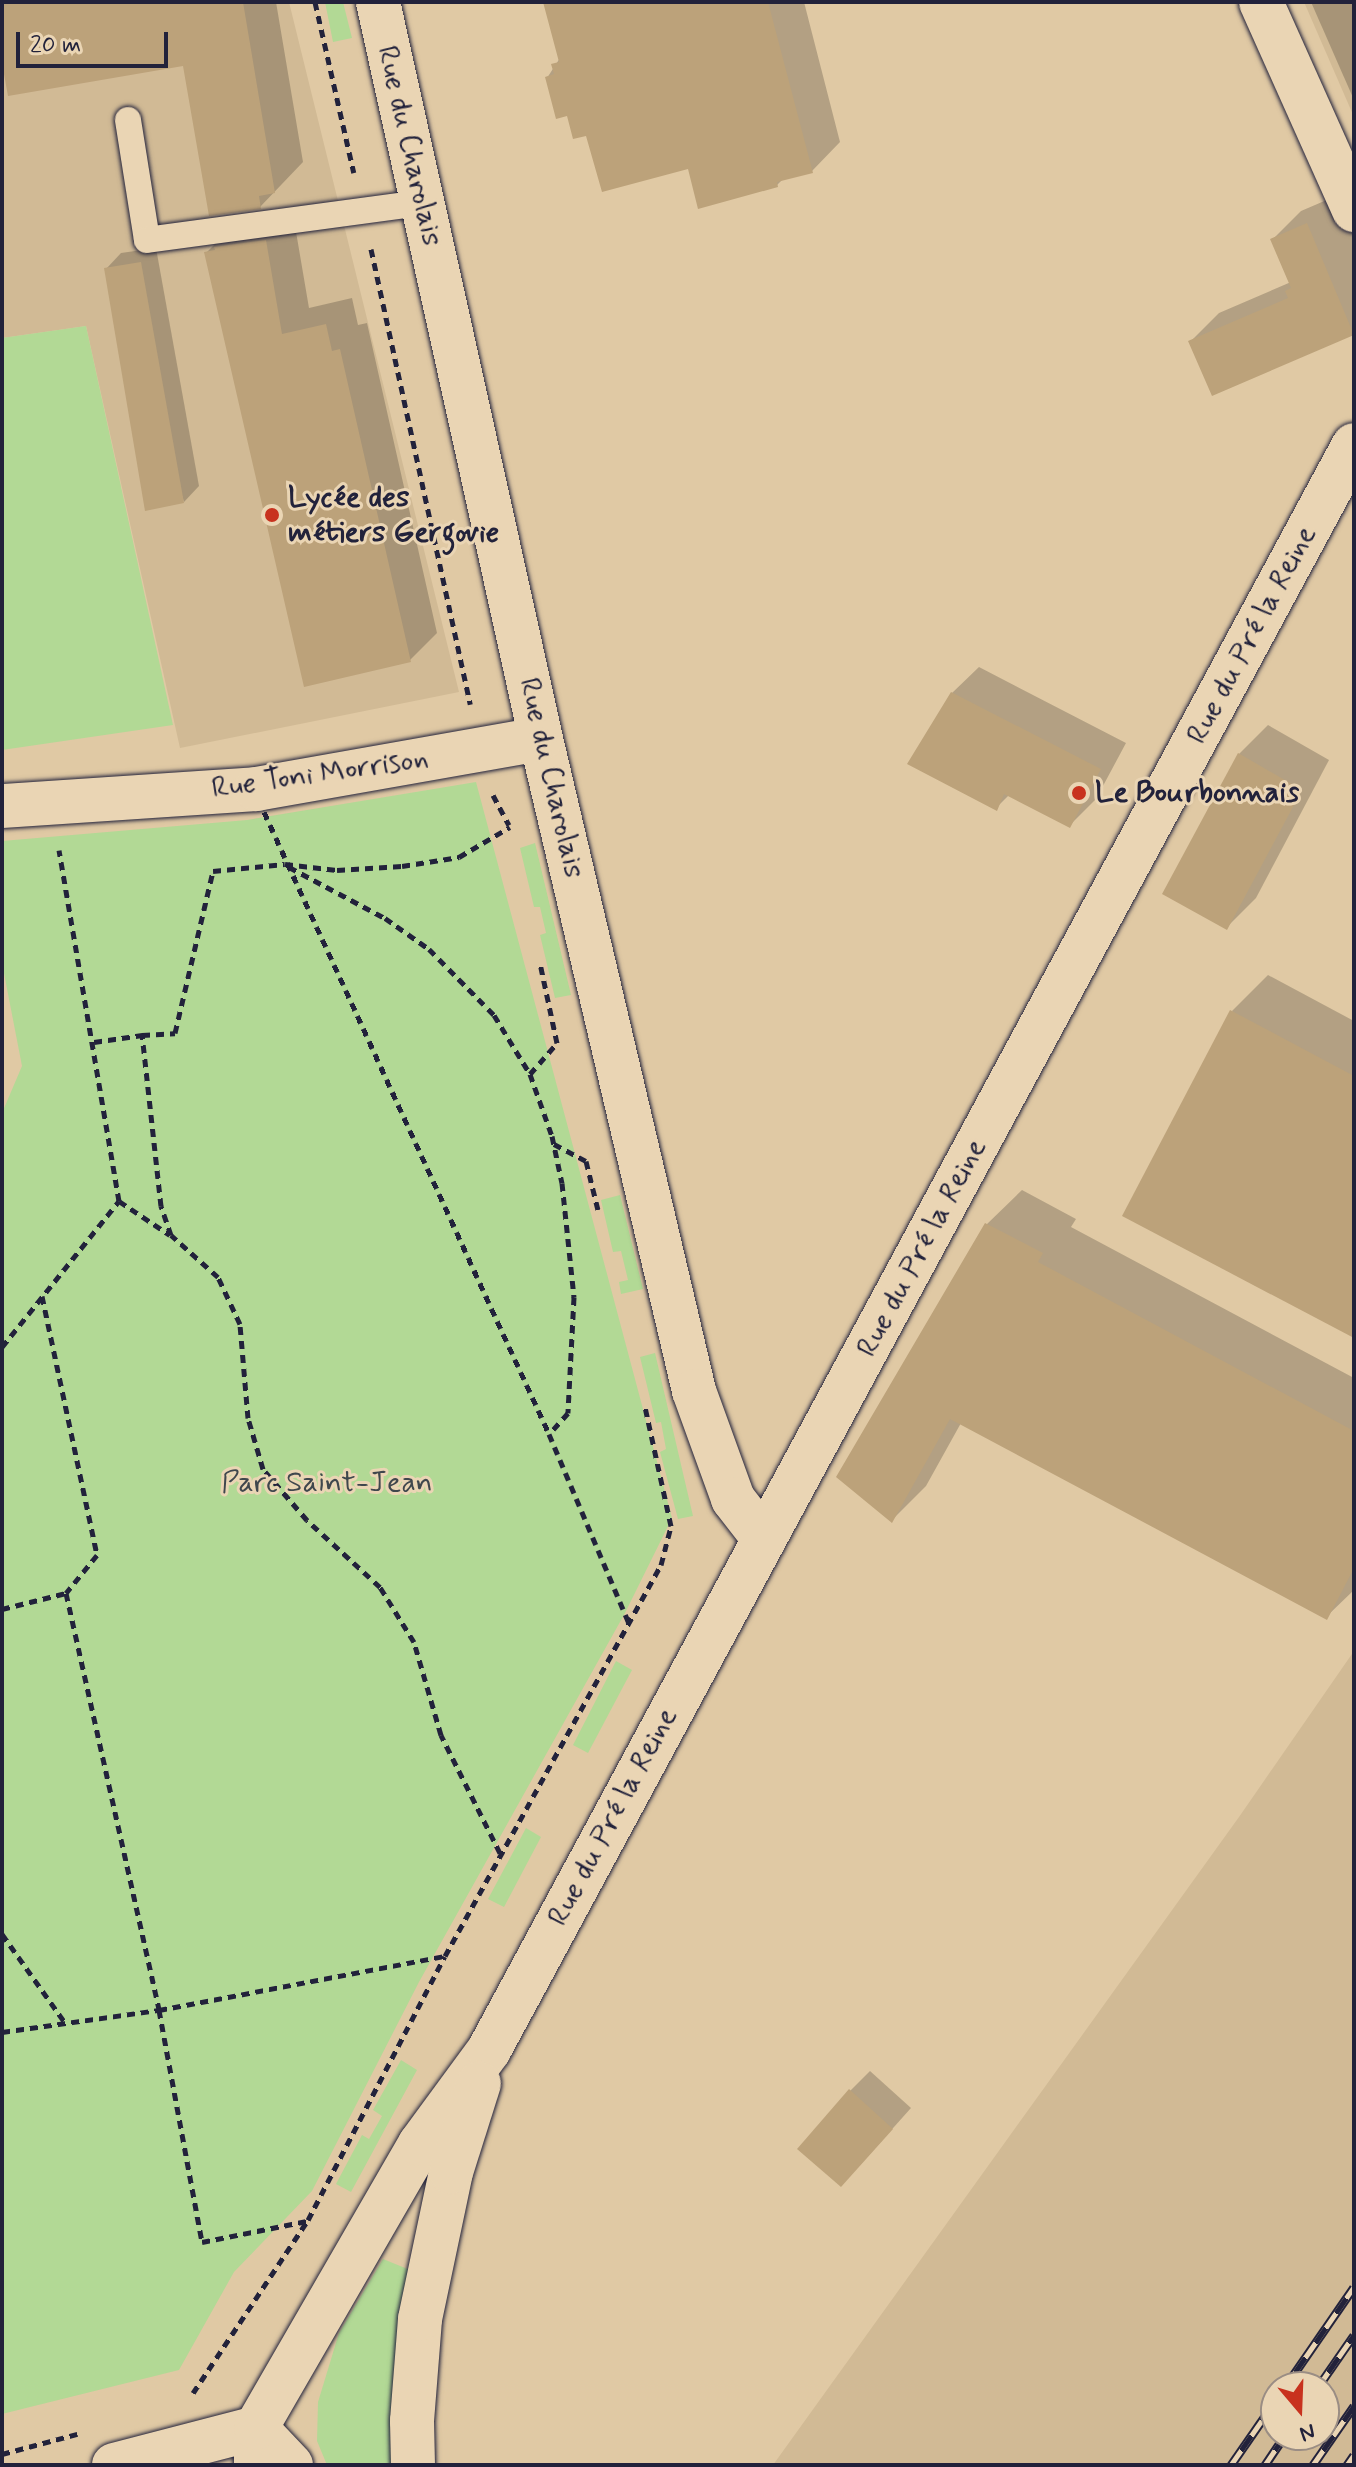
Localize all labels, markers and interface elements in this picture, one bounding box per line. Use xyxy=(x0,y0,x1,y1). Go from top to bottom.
scale bar xyxy=(20,16,172,66)
text: 20 m xyxy=(30,30,81,61)
street label: Rue du Charolais xyxy=(368,41,450,251)
place label: Lycée des métiers Gergovie xyxy=(288,480,499,550)
marker: Lycée des métiers Gergovie xyxy=(263,506,281,524)
street label: Rue du Pré la Reine xyxy=(1180,521,1324,749)
street label: Rue du Charolais xyxy=(510,673,592,883)
street label: Rue Toni Morrison xyxy=(206,740,434,808)
place label: Le Bourbonnais xyxy=(1095,775,1286,811)
marker: Le Bourbonnais xyxy=(1070,784,1088,802)
street label: Rue du Pré la Reine xyxy=(850,1134,994,1362)
park label: Parc Saint-Jean xyxy=(221,1465,433,1501)
street label: Rue du Pré la Reine xyxy=(541,1703,685,1931)
north arrow xyxy=(1260,2371,1340,2451)
text: N xyxy=(1296,2416,1319,2447)

